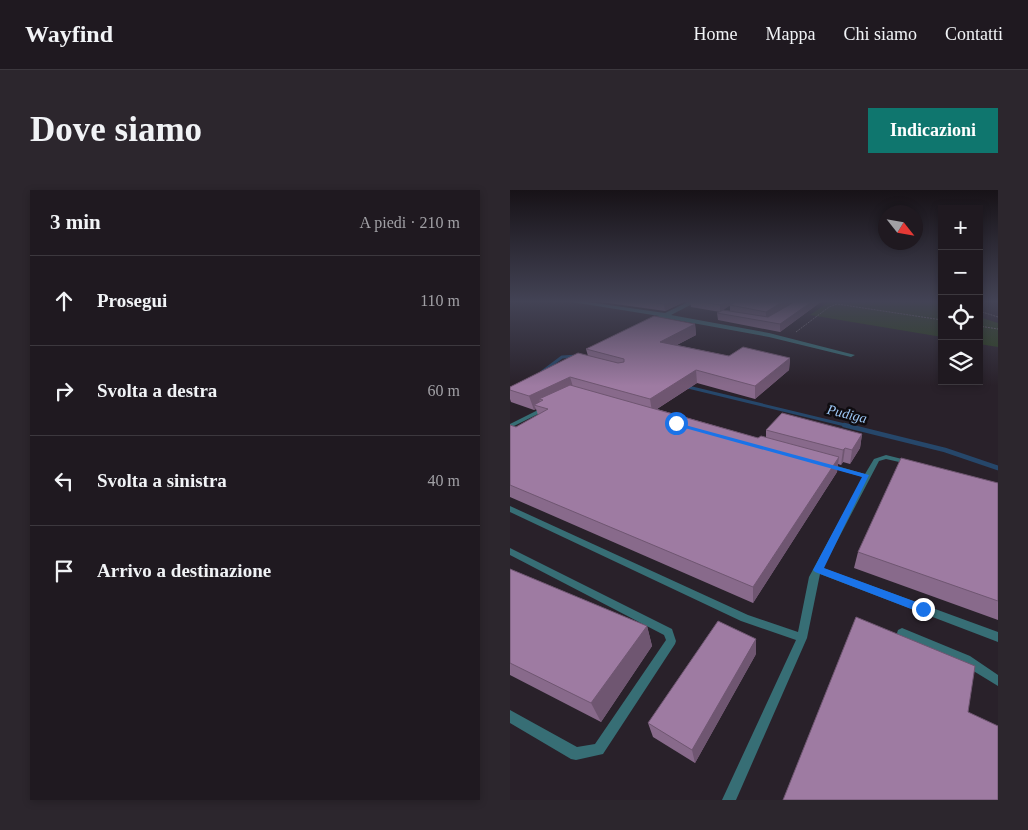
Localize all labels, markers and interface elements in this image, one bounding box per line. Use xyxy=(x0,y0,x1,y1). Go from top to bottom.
text: Wayfind xyxy=(25,21,113,47)
text: Home xyxy=(694,24,738,44)
text: Mappa xyxy=(766,24,815,44)
text: Chi siamo xyxy=(843,24,917,44)
text: Contatti xyxy=(945,24,1003,44)
button: Indicazioni xyxy=(868,108,998,153)
text: Dove siamo xyxy=(30,110,202,149)
north arrow xyxy=(878,205,923,250)
map controls xyxy=(938,205,983,385)
button: + xyxy=(938,205,983,250)
text: 3 min xyxy=(50,210,101,234)
text: A piedi · 210 m xyxy=(360,214,460,231)
button: − xyxy=(938,250,983,295)
icon: ahead xyxy=(50,287,78,315)
text: Prosegui xyxy=(97,290,167,311)
text: 110 m xyxy=(420,292,460,309)
button: locate xyxy=(938,295,983,340)
button: layers xyxy=(938,340,983,385)
icon: right xyxy=(50,377,78,405)
text: Svolta a destra xyxy=(97,380,217,401)
text: 60 m xyxy=(428,382,460,399)
water label: Pudiga xyxy=(825,402,868,426)
route start xyxy=(665,412,688,435)
icon: left xyxy=(50,467,78,495)
text: Svolta a sinistra xyxy=(97,470,227,491)
text: 40 m xyxy=(428,472,460,489)
icon: arrive xyxy=(50,557,78,585)
text: Arrivo a destinazione xyxy=(97,560,271,581)
route end xyxy=(912,598,935,621)

